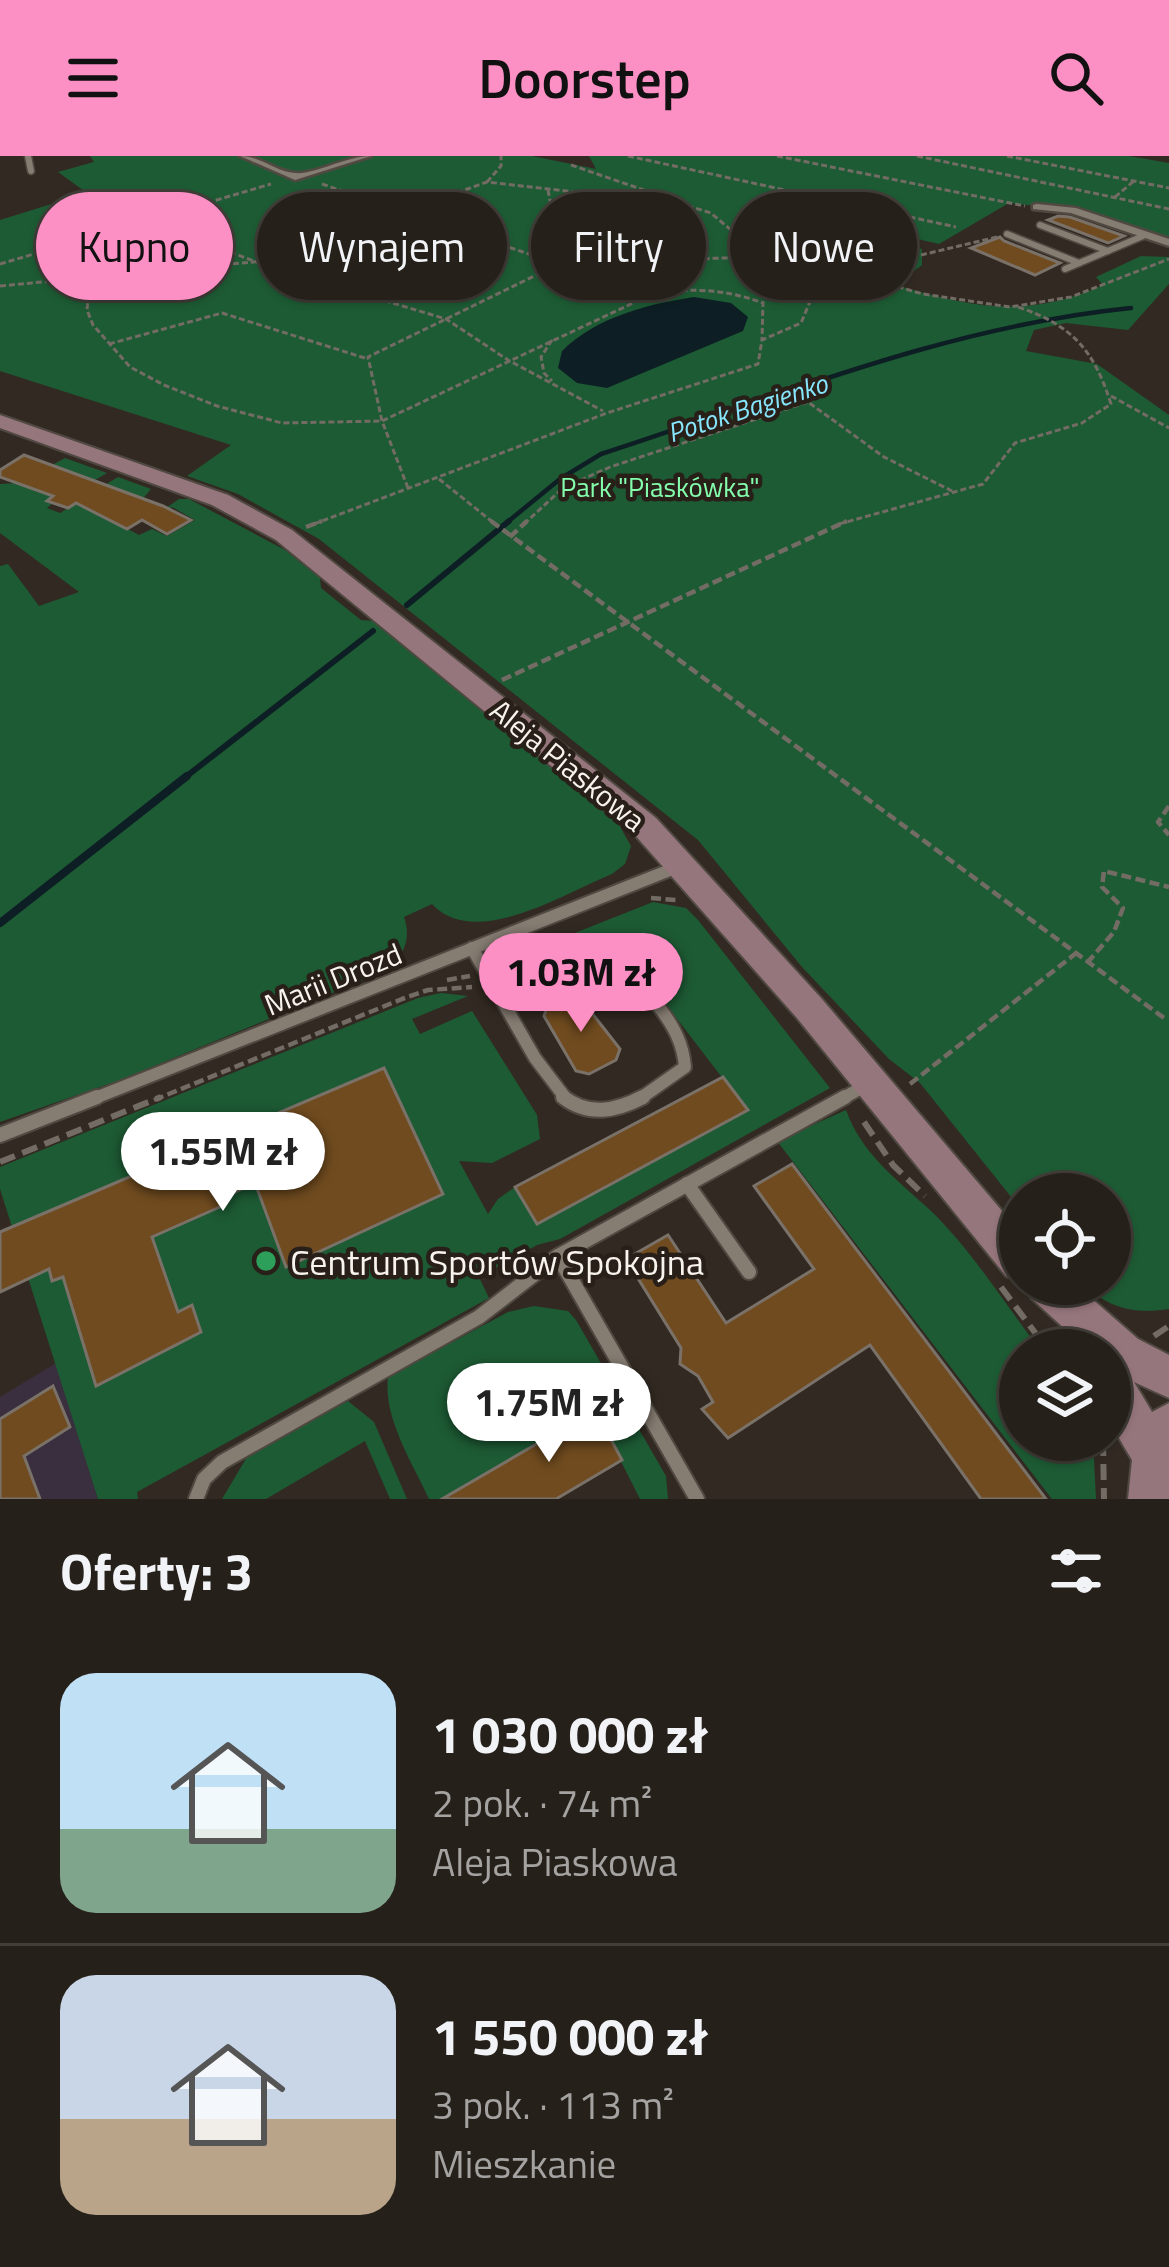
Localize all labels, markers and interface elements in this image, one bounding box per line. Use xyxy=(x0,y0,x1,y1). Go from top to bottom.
text: Doorstep xyxy=(478,37,691,119)
icon: menu xyxy=(60,45,126,111)
icon: search xyxy=(1043,45,1109,111)
chip: Kupno xyxy=(36,192,233,300)
chip: Wynajem xyxy=(257,192,507,300)
chip: Filtry xyxy=(531,192,706,300)
chip: Nowe xyxy=(730,192,917,300)
water label: Potok Bagienko xyxy=(662,362,833,452)
park label: Park "Piaskówka" xyxy=(560,466,760,507)
street label: Aleja Piaskowa xyxy=(480,688,656,842)
street label: Marii Drozd xyxy=(257,931,409,1027)
pin: 1.03M zł xyxy=(457,933,705,1035)
text: 1.03M zł xyxy=(506,942,656,1001)
pin: 1.55M zł xyxy=(99,1112,347,1214)
text: 1.55M zł xyxy=(148,1121,298,1180)
map controls xyxy=(999,1173,1131,1461)
button: locate xyxy=(999,1173,1131,1305)
place label: Centrum Sportów Spokojna xyxy=(290,1234,704,1289)
marker: Centrum Sportów Spokojna xyxy=(253,1248,279,1274)
button: layers xyxy=(999,1329,1131,1461)
pin: 1.75M zł xyxy=(425,1363,673,1465)
text: 1.75M zł xyxy=(474,1372,624,1431)
text: Oferty: 3 xyxy=(60,1532,253,1610)
icon: filters xyxy=(1043,1538,1109,1604)
text: 1 030 000 zł xyxy=(432,1695,708,1773)
icon: home xyxy=(156,1721,300,1865)
text: 2 pok. · 74 m² xyxy=(432,1773,652,1832)
text: Aleja Piaskowa xyxy=(432,1832,678,1891)
text: 1 550 000 zł xyxy=(432,1997,708,2075)
icon: home xyxy=(156,2023,300,2167)
text: 3 pok. · 113 m² xyxy=(432,2075,674,2134)
text: Mieszkanie xyxy=(432,2134,616,2193)

